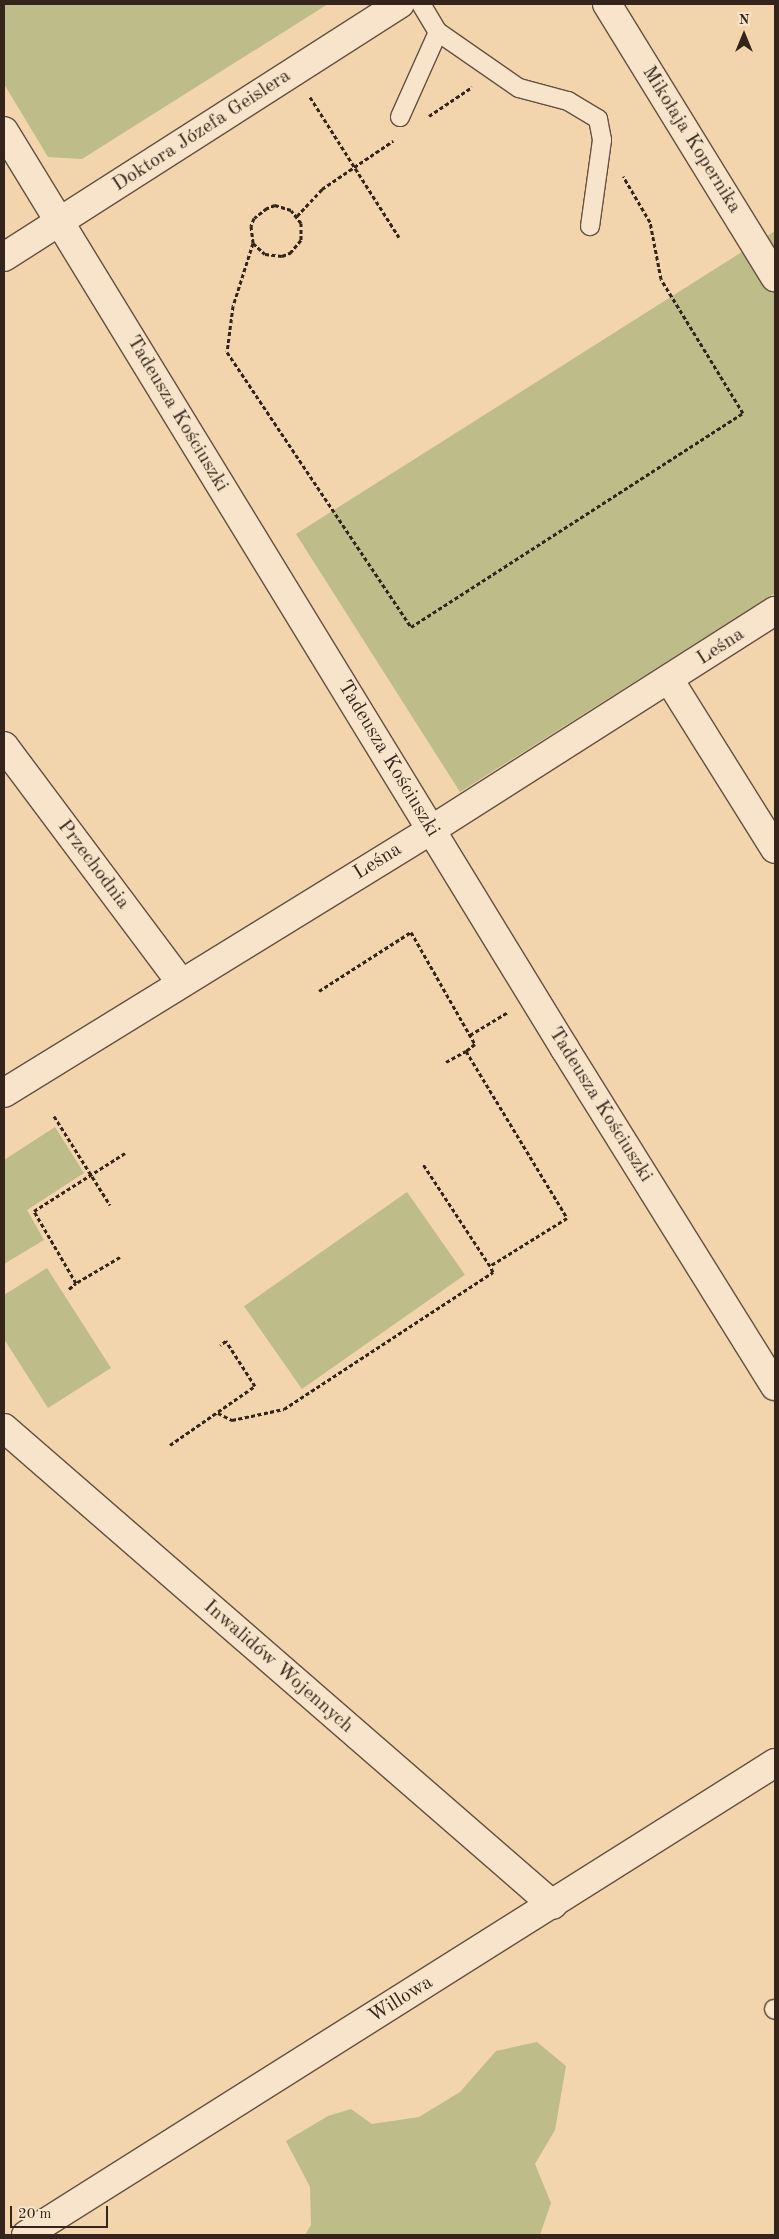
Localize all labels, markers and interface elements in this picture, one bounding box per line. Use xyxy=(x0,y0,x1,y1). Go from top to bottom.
north arrow xyxy=(719,10,769,60)
text: N xyxy=(739,13,749,27)
street label: Mikołaja Kopernika xyxy=(636,62,746,218)
street label: Doktora Józefa Geislera xyxy=(108,64,296,198)
street label: Tadeusza Kościuszki xyxy=(121,331,233,497)
street label: Leśna xyxy=(693,623,749,671)
street label: Tadeusza Kościuszki xyxy=(332,676,444,842)
street label: Przechodnia xyxy=(52,816,134,914)
street label: Leśna xyxy=(350,838,406,886)
street label: Tadeusza Kościuszki xyxy=(543,1023,657,1187)
street label: Inwalidów Wojennych xyxy=(198,1595,358,1739)
street label: Willowa xyxy=(365,1971,437,2029)
scale bar xyxy=(12,2196,110,2228)
text: 20 m xyxy=(18,2207,52,2222)

